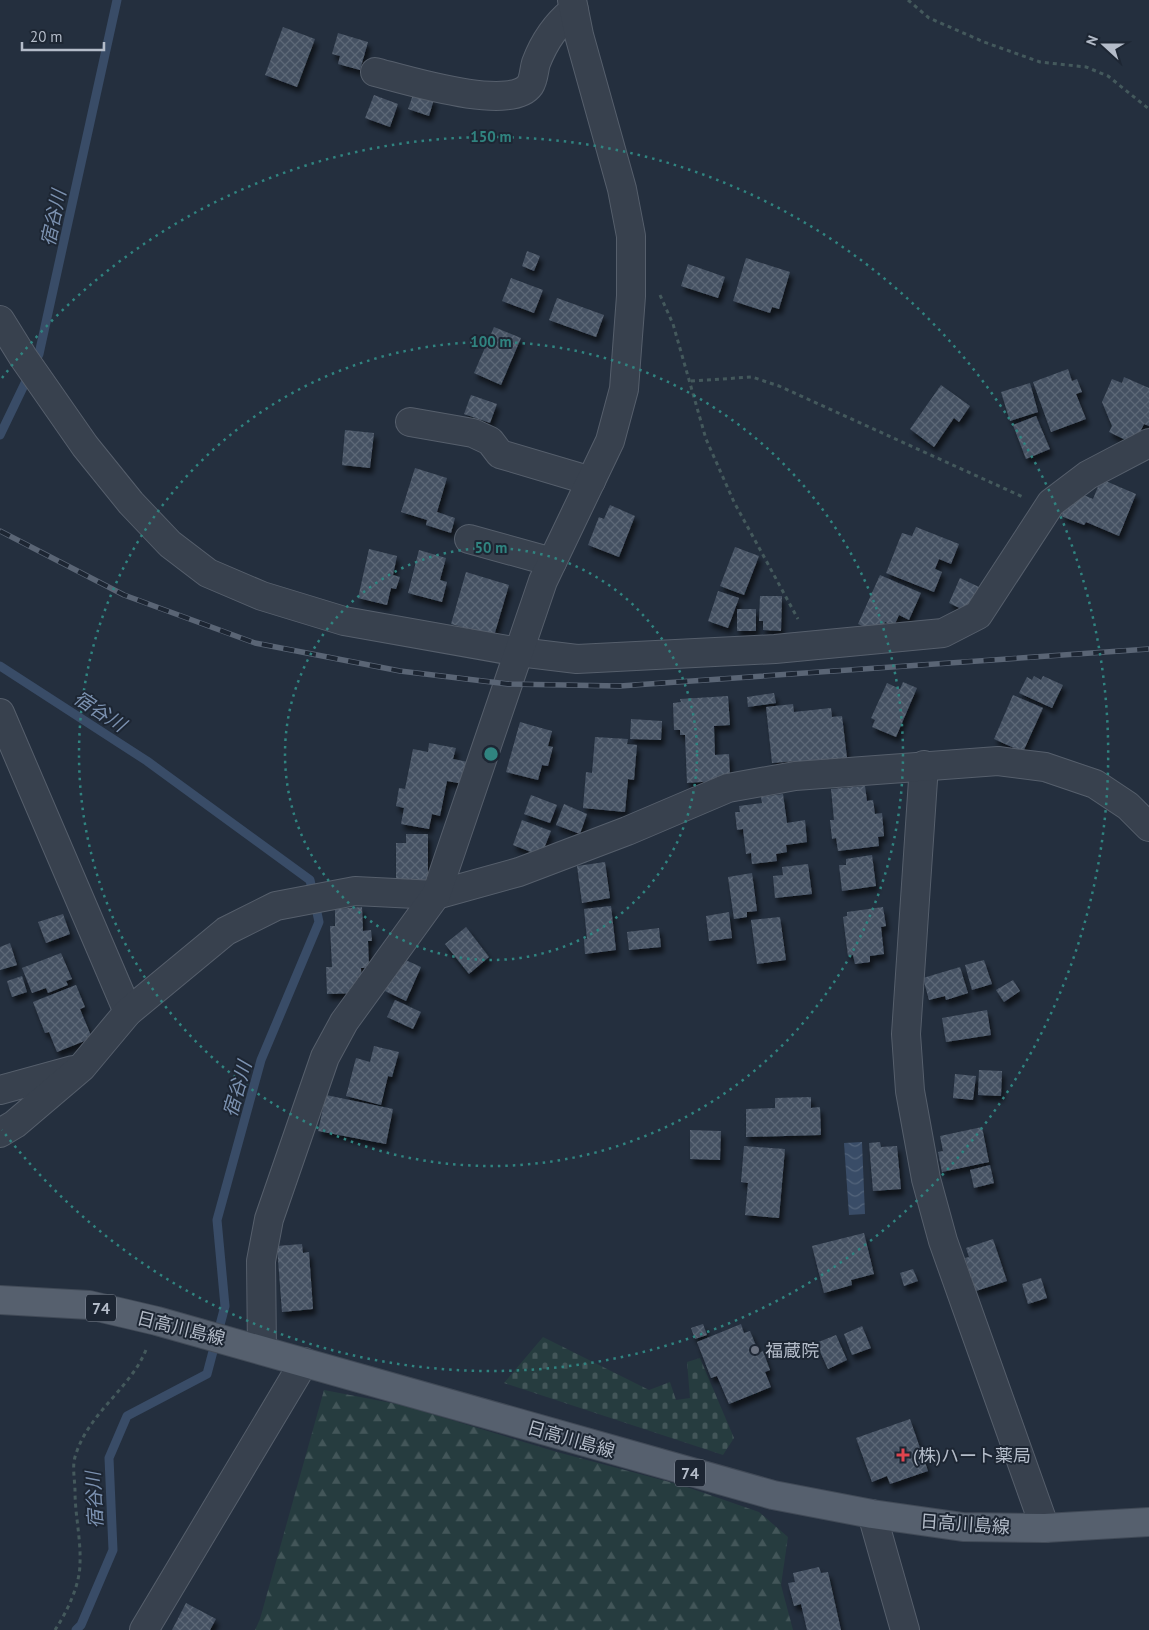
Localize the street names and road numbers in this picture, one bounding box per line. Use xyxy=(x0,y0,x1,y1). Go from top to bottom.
road number: 74 xyxy=(86,1295,116,1322)
street label: 日高川島線 xyxy=(135,1306,227,1350)
street label: 日高川島線 xyxy=(525,1416,617,1462)
road number: 74 xyxy=(675,1460,705,1486)
street label: 日高川島線 xyxy=(919,1509,1011,1539)

